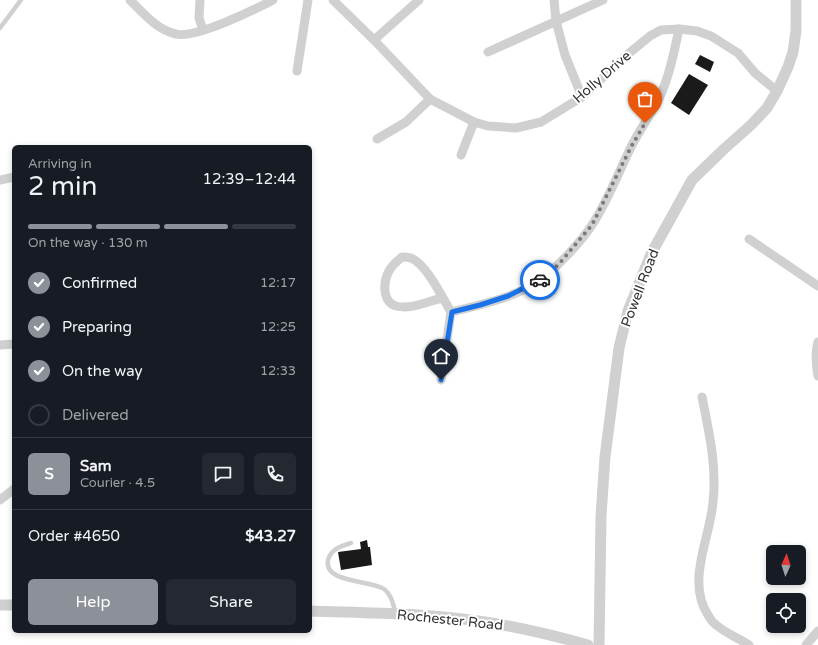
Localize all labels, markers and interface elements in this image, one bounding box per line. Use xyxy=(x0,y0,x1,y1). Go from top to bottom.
street label: Holly Drive xyxy=(569,47,635,107)
pin xyxy=(628,82,662,123)
icon: bag xyxy=(634,88,656,110)
text: Arriving in xyxy=(28,156,92,172)
text: 12:39–12:44 xyxy=(203,170,296,188)
text: 2 min xyxy=(28,171,97,202)
text: On the way · 130 m xyxy=(28,235,148,251)
street label: Powell Road xyxy=(617,247,663,329)
courier xyxy=(520,260,560,300)
icon: car xyxy=(529,269,551,291)
icon: check xyxy=(28,272,50,294)
text: Confirmed xyxy=(62,274,137,292)
text: 12:17 xyxy=(260,275,296,291)
icon: check xyxy=(28,316,50,338)
text: Preparing xyxy=(62,318,132,336)
text: 12:25 xyxy=(260,319,296,335)
pin xyxy=(424,339,458,380)
icon: home xyxy=(430,345,452,367)
icon: check xyxy=(28,360,50,382)
text: On the way xyxy=(62,362,142,380)
text: 12:33 xyxy=(260,363,296,379)
text: Delivered xyxy=(62,406,129,424)
button: chat xyxy=(202,453,244,495)
button: phone xyxy=(254,453,296,495)
text: Sam xyxy=(80,457,111,475)
text: S xyxy=(44,465,54,483)
text: Courier · 4.5 xyxy=(80,475,155,491)
text: Order #4650 xyxy=(28,527,120,545)
text: $43.27 xyxy=(245,527,296,545)
north arrow xyxy=(766,545,806,585)
map controls xyxy=(766,545,806,633)
button: Help xyxy=(28,579,158,625)
button: Share xyxy=(166,579,296,625)
button: locate xyxy=(766,593,806,633)
street label: Rochester Road xyxy=(396,606,504,634)

